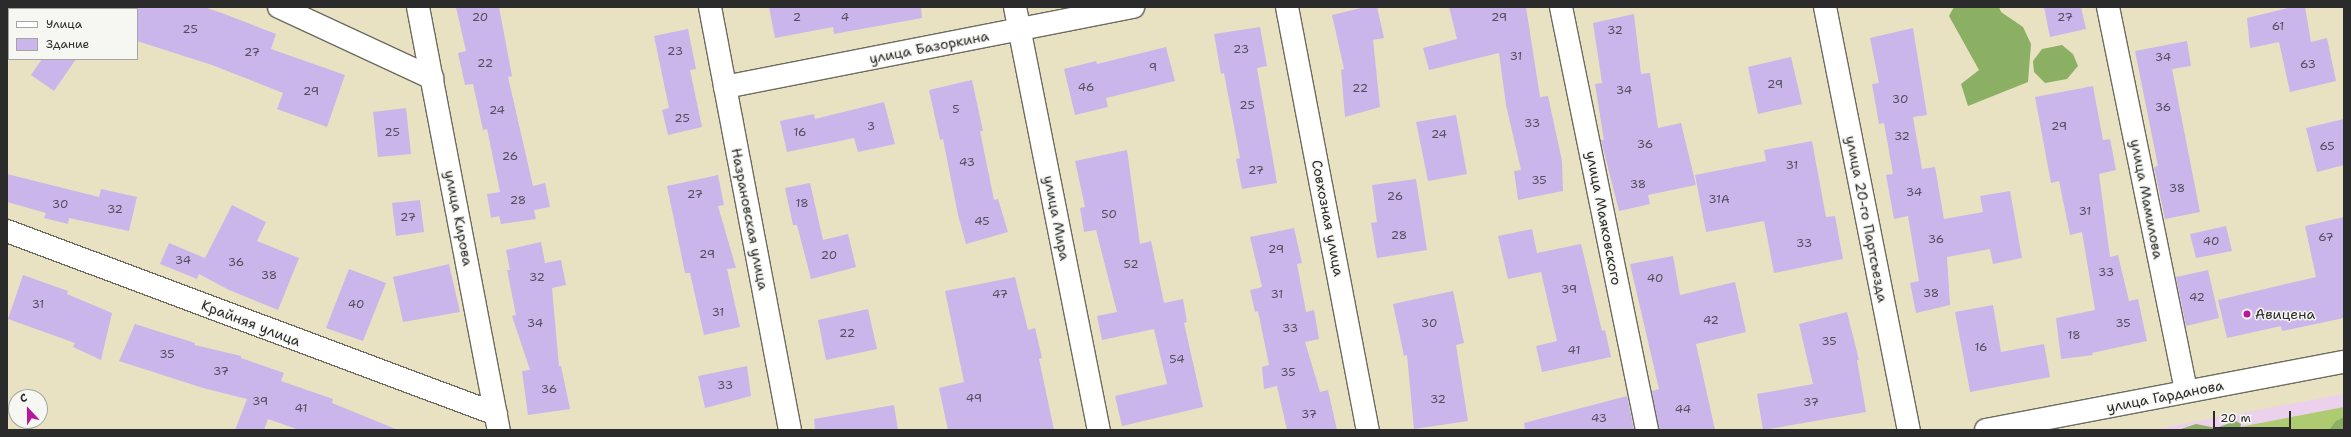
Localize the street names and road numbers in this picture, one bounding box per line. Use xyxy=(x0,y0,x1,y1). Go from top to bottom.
street label: улица Базоркина xyxy=(868,27,990,67)
street label: улица 20-го Партсъезда xyxy=(1843,134,1891,304)
street label: улица Мамилова xyxy=(2127,138,2167,260)
street label: Назрановская улица xyxy=(728,147,772,291)
street label: улица Маяковского xyxy=(1583,149,1625,287)
street label: Совхозная улица xyxy=(1308,158,1348,278)
street label: улица Кирова xyxy=(441,169,477,267)
street label: улица Мира xyxy=(1041,174,1073,262)
street label: Крайняя улица xyxy=(199,296,303,350)
street label: улица Гарданова xyxy=(2105,376,2225,416)

